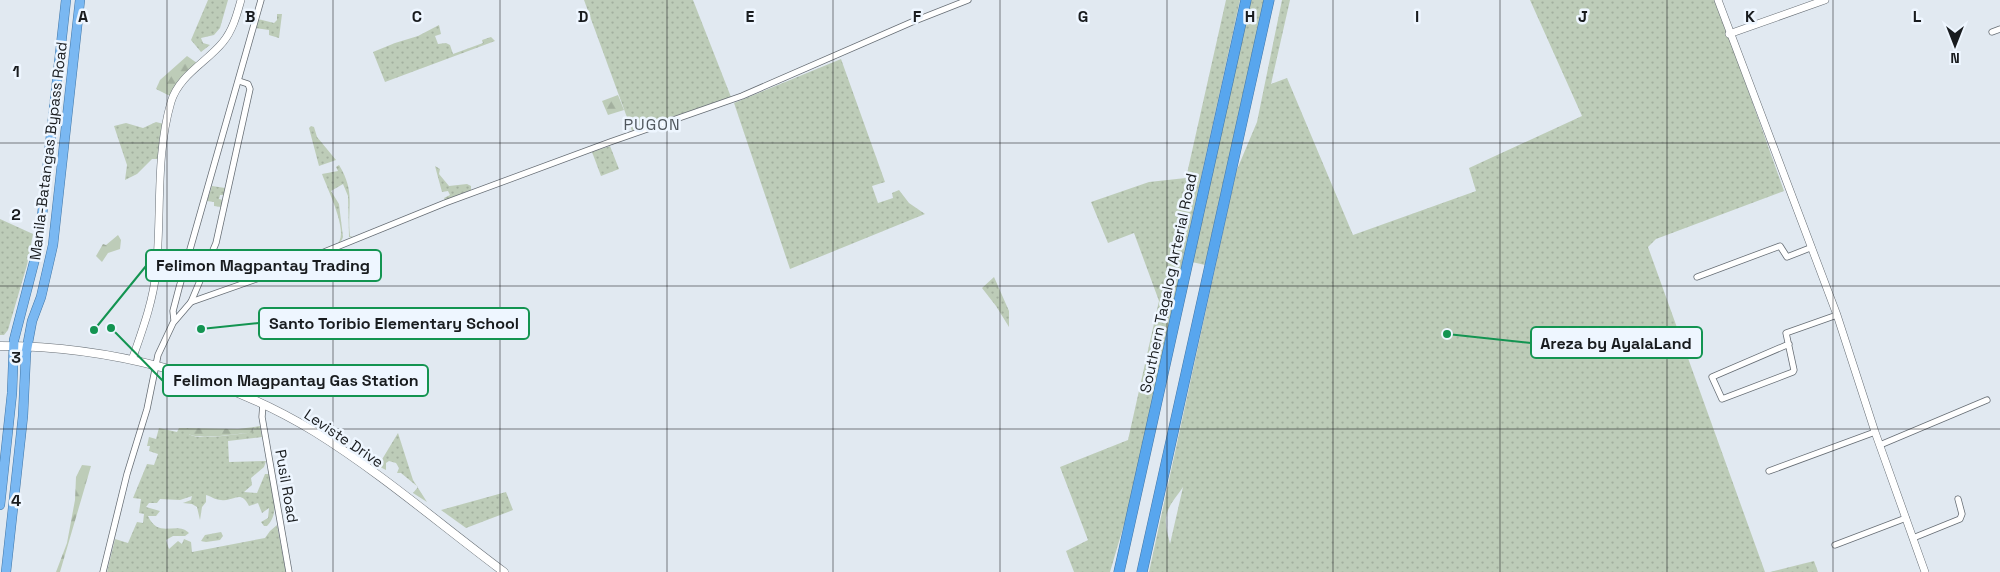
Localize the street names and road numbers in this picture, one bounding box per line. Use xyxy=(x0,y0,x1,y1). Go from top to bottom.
street label: Manila-Batangas Bypass Road xyxy=(25,41,71,261)
street label: Southern Tagalog Arterial Road xyxy=(1135,171,1201,395)
street label: Leviste Drive xyxy=(301,405,387,472)
street label: Pusil Road xyxy=(271,448,303,524)

